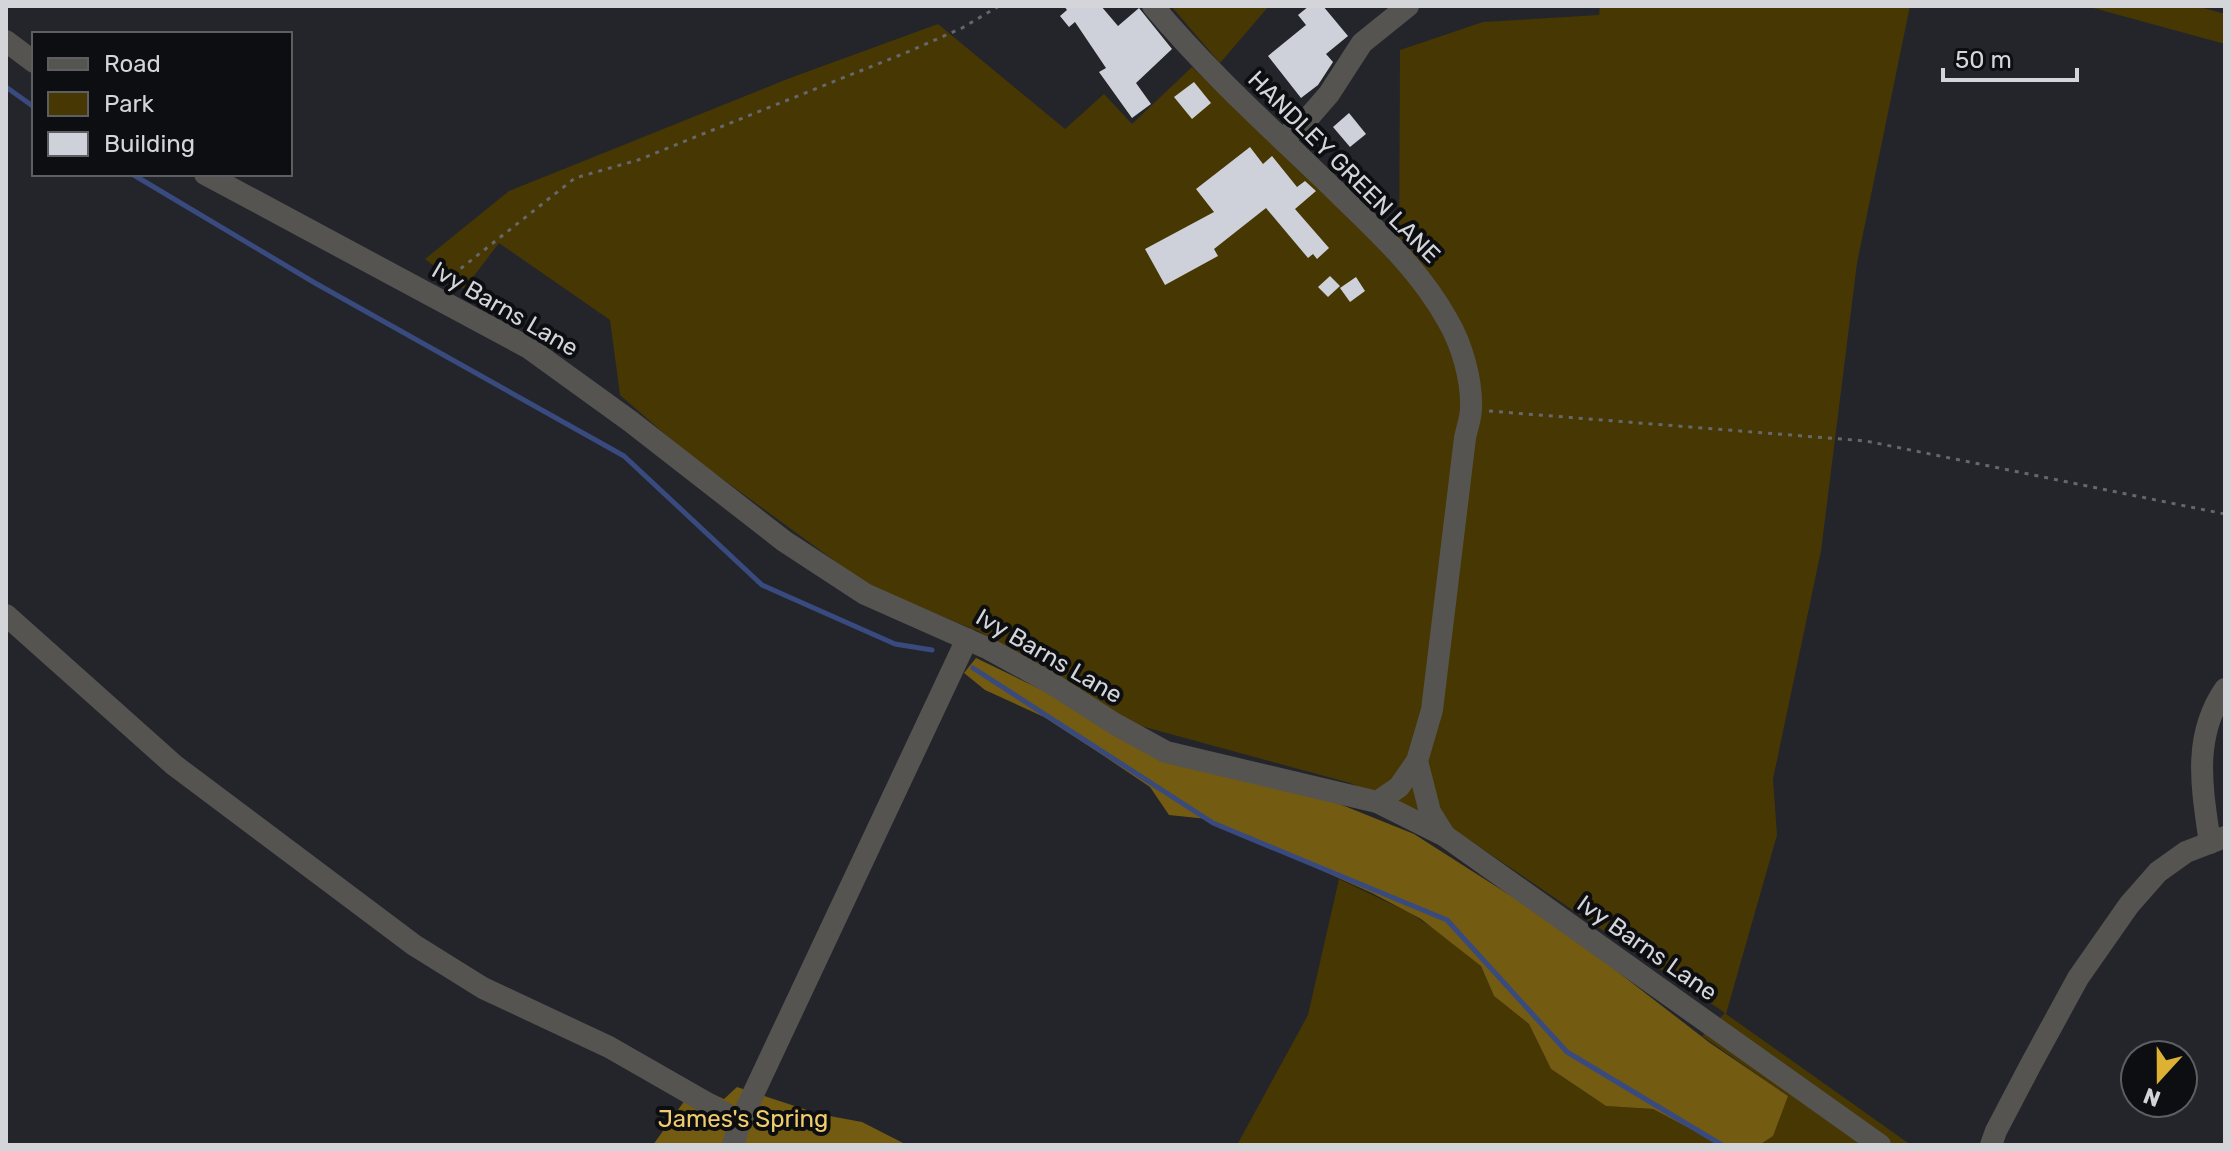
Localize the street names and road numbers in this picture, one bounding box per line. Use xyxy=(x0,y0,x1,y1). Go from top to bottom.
street label: HANDLEY GREEN LANE xyxy=(1242,65,1446,269)
street label: Ivy Barns Lane xyxy=(427,256,583,362)
street label: Ivy Barns Lane xyxy=(971,603,1127,709)
street label: Ivy Barns Lane xyxy=(1572,889,1722,1007)

